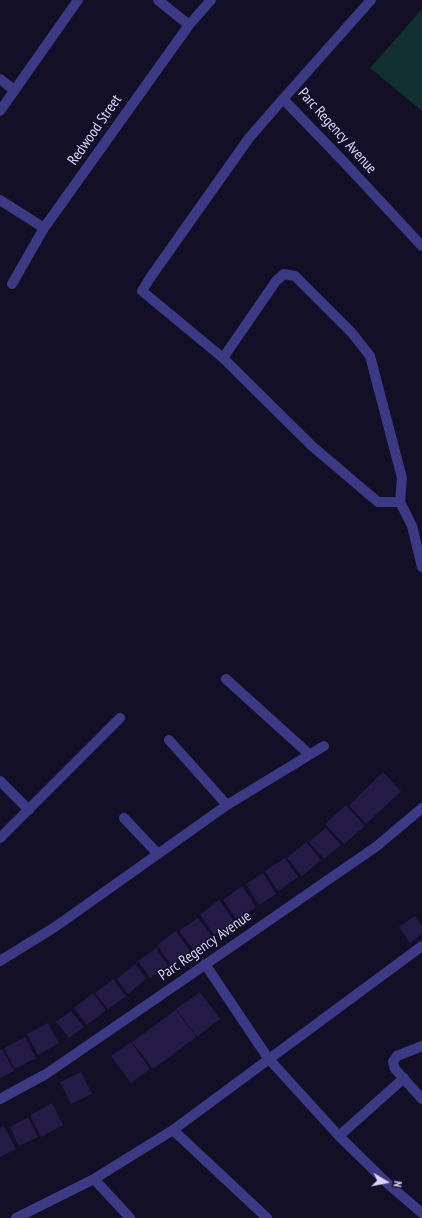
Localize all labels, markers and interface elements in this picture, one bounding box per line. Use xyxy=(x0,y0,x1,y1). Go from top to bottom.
street label: Parc Regency Avenue xyxy=(294,85,380,177)
street label: Redwood Street xyxy=(64,91,126,169)
street label: Parc Regency Avenue xyxy=(155,907,255,985)
north arrow xyxy=(366,1162,406,1202)
text: N xyxy=(390,1180,405,1188)

